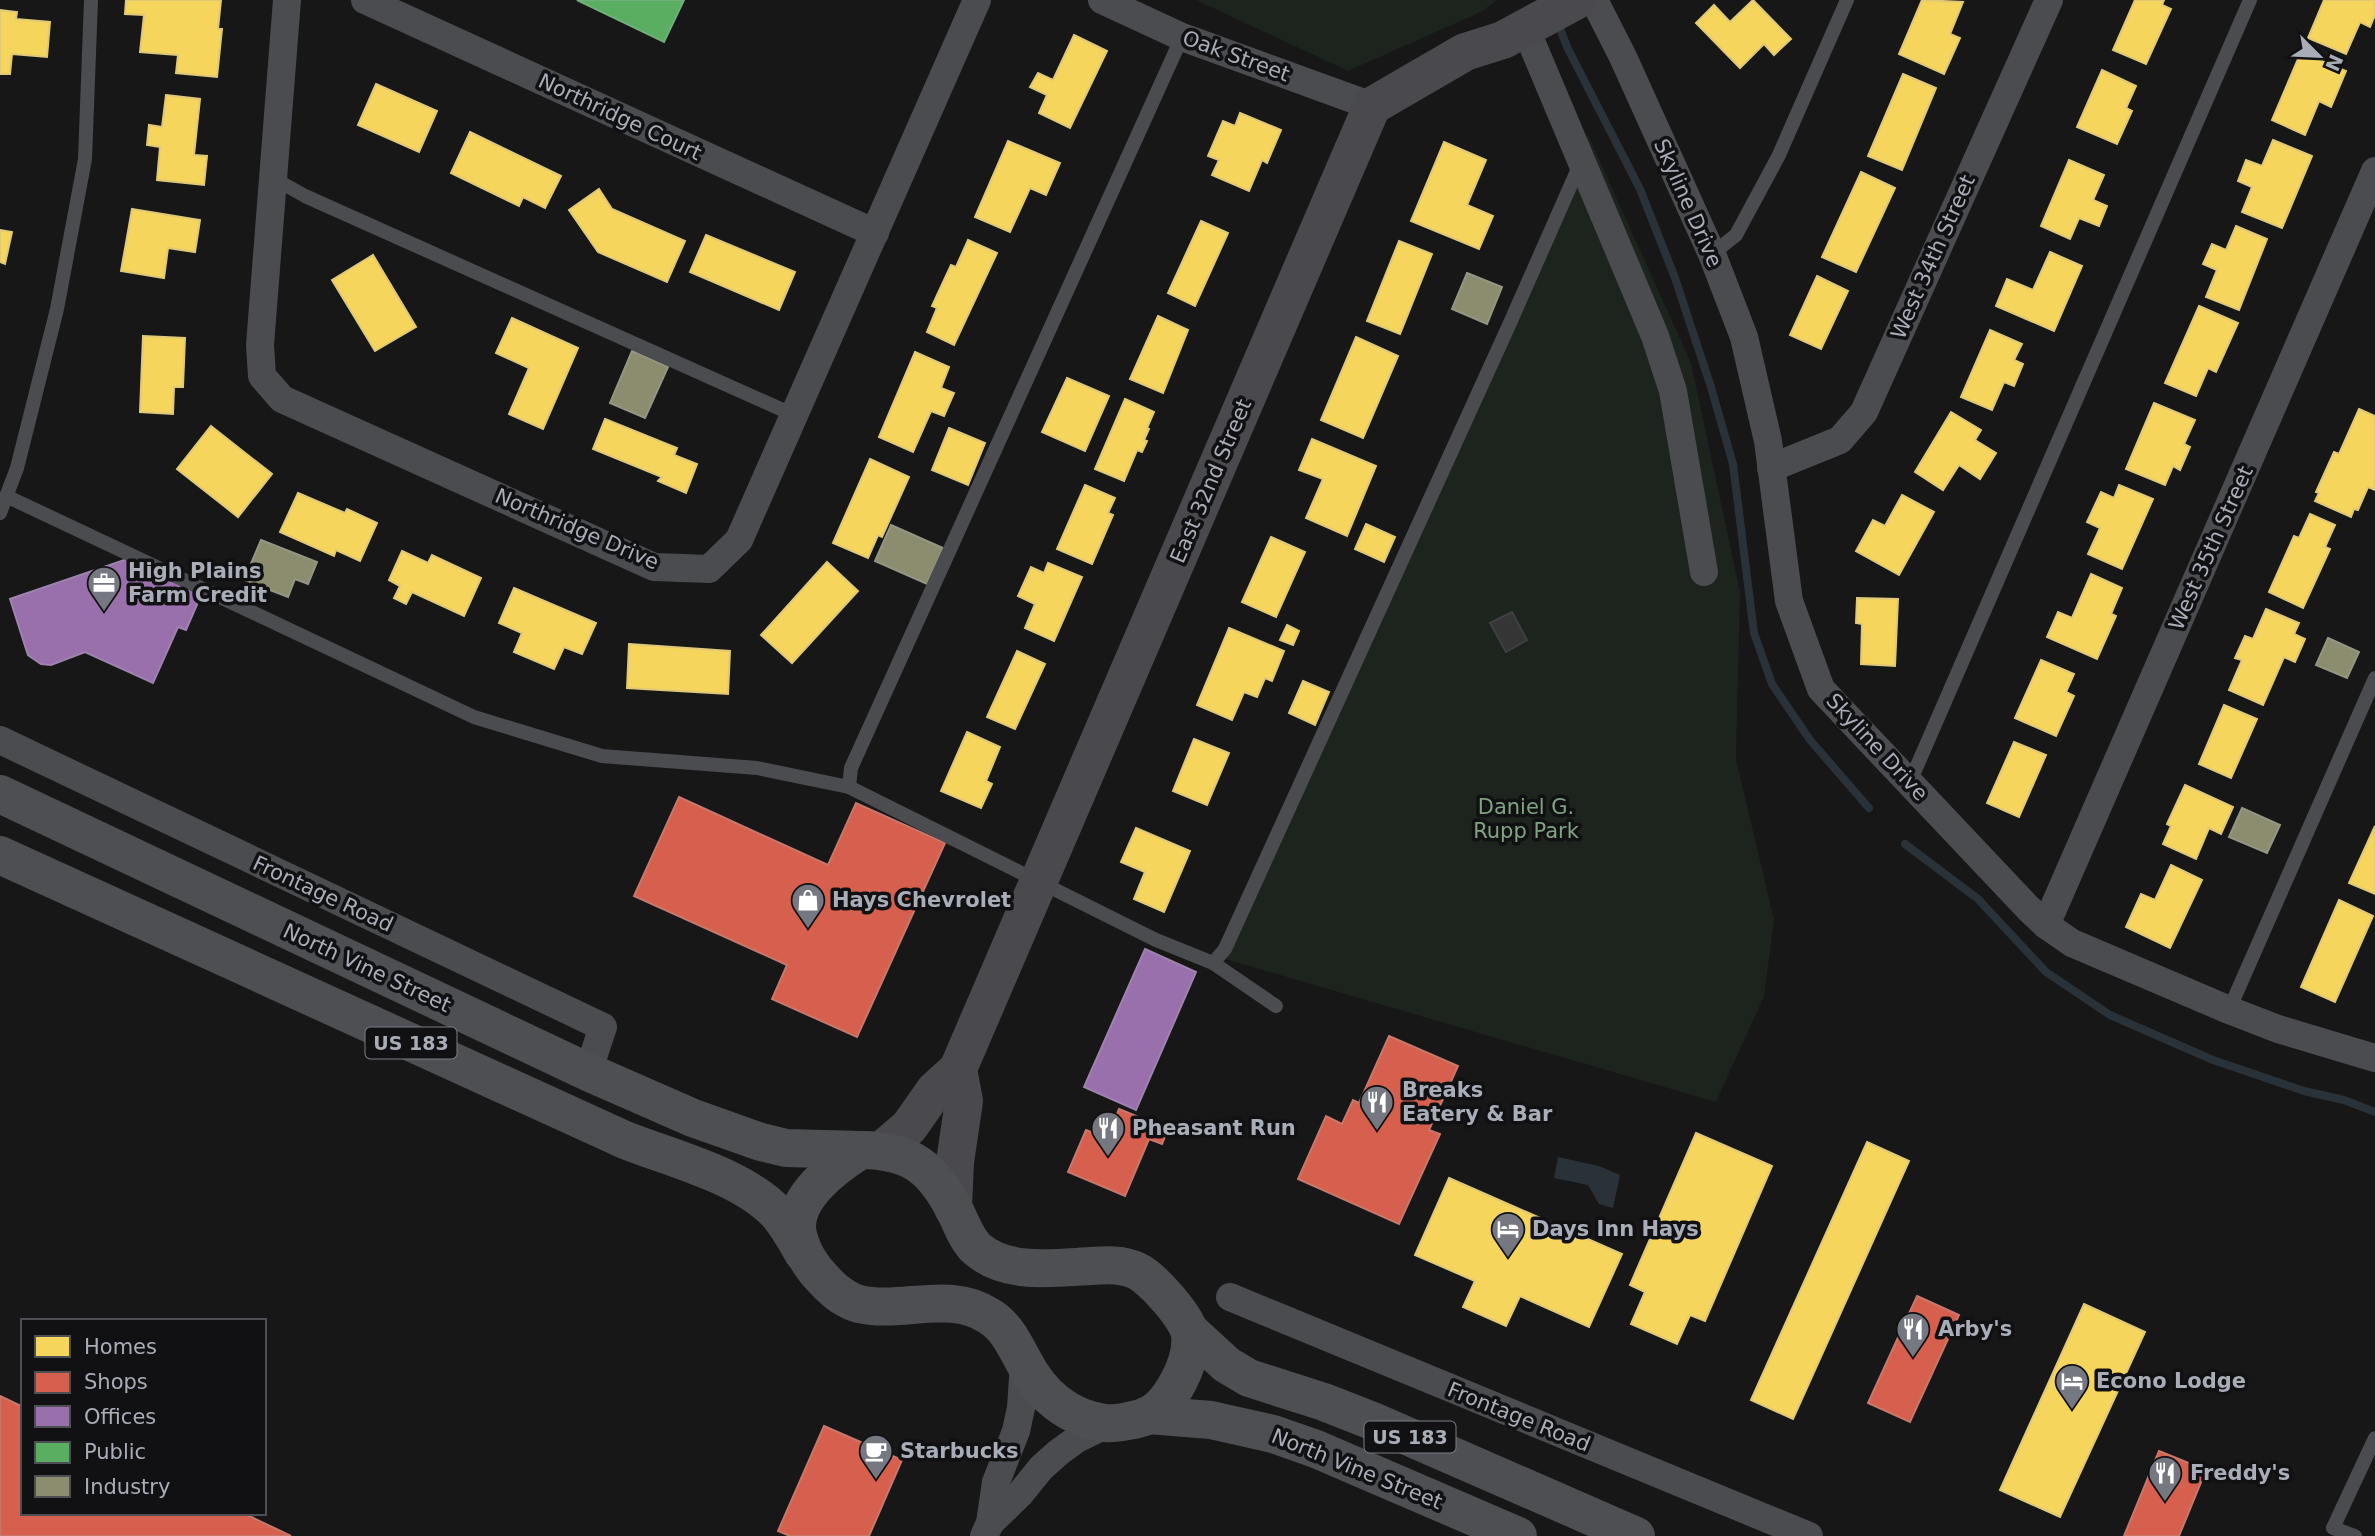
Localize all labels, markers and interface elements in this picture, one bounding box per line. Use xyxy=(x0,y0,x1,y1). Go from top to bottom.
north arrow xyxy=(2284,21,2354,91)
street label: Oak Street xyxy=(1179,26,1293,86)
text: N xyxy=(2321,51,2348,75)
street label: Northridge Court xyxy=(535,69,705,165)
street label: Skyline Drive xyxy=(1649,135,1727,271)
street label: West 34th Street xyxy=(1886,171,1980,343)
street label: East 32nd Street xyxy=(1166,395,1256,567)
street label: West 35th Street xyxy=(2164,462,2258,634)
street label: Northridge Drive xyxy=(492,484,662,574)
place label: High Plains Farm Credit xyxy=(128,559,267,607)
office icon: High Plains Farm Credit xyxy=(85,564,123,613)
street label: Skyline Drive xyxy=(1821,688,1933,806)
park label: Daniel G. Rupp Park xyxy=(1473,795,1580,843)
street label: Frontage Road xyxy=(249,851,397,937)
shop icon: Hays Chevrolet xyxy=(789,881,827,930)
place label: Hays Chevrolet xyxy=(832,888,1011,912)
street label: North Vine Street xyxy=(280,919,454,1017)
road number: US 183 xyxy=(366,1028,457,1058)
place label: Breaks Eatery & Bar xyxy=(1402,1078,1553,1126)
restaurant icon: Breaks Eatery & Bar xyxy=(1358,1083,1396,1132)
restaurant icon: Pheasant Run xyxy=(1089,1109,1127,1158)
place label: Pheasant Run xyxy=(1132,1116,1296,1140)
hotel icon: Days Inn Hays xyxy=(1489,1210,1527,1259)
place label: Days Inn Hays xyxy=(1532,1217,1699,1241)
restaurant icon: Arby's xyxy=(1894,1310,1932,1359)
place label: Arby's xyxy=(1938,1317,2012,1341)
legend xyxy=(21,1319,266,1515)
text: Homes xyxy=(84,1335,157,1359)
hotel icon: Econo Lodge xyxy=(2053,1362,2091,1411)
place label: Econo Lodge xyxy=(2096,1369,2246,1393)
text: Shops xyxy=(84,1370,148,1394)
street label: Frontage Road xyxy=(1444,1377,1594,1457)
text: Offices xyxy=(84,1405,156,1429)
road number: US 183 xyxy=(1364,1422,1456,1452)
street label: North Vine Street xyxy=(1268,1424,1446,1514)
cafe icon: Starbucks xyxy=(857,1432,895,1481)
place label: Starbucks xyxy=(900,1439,1019,1463)
text: Public xyxy=(84,1440,146,1464)
restaurant icon: Freddy's xyxy=(2146,1454,2184,1503)
place label: Freddy's xyxy=(2190,1461,2290,1485)
text: Industry xyxy=(84,1475,170,1499)

